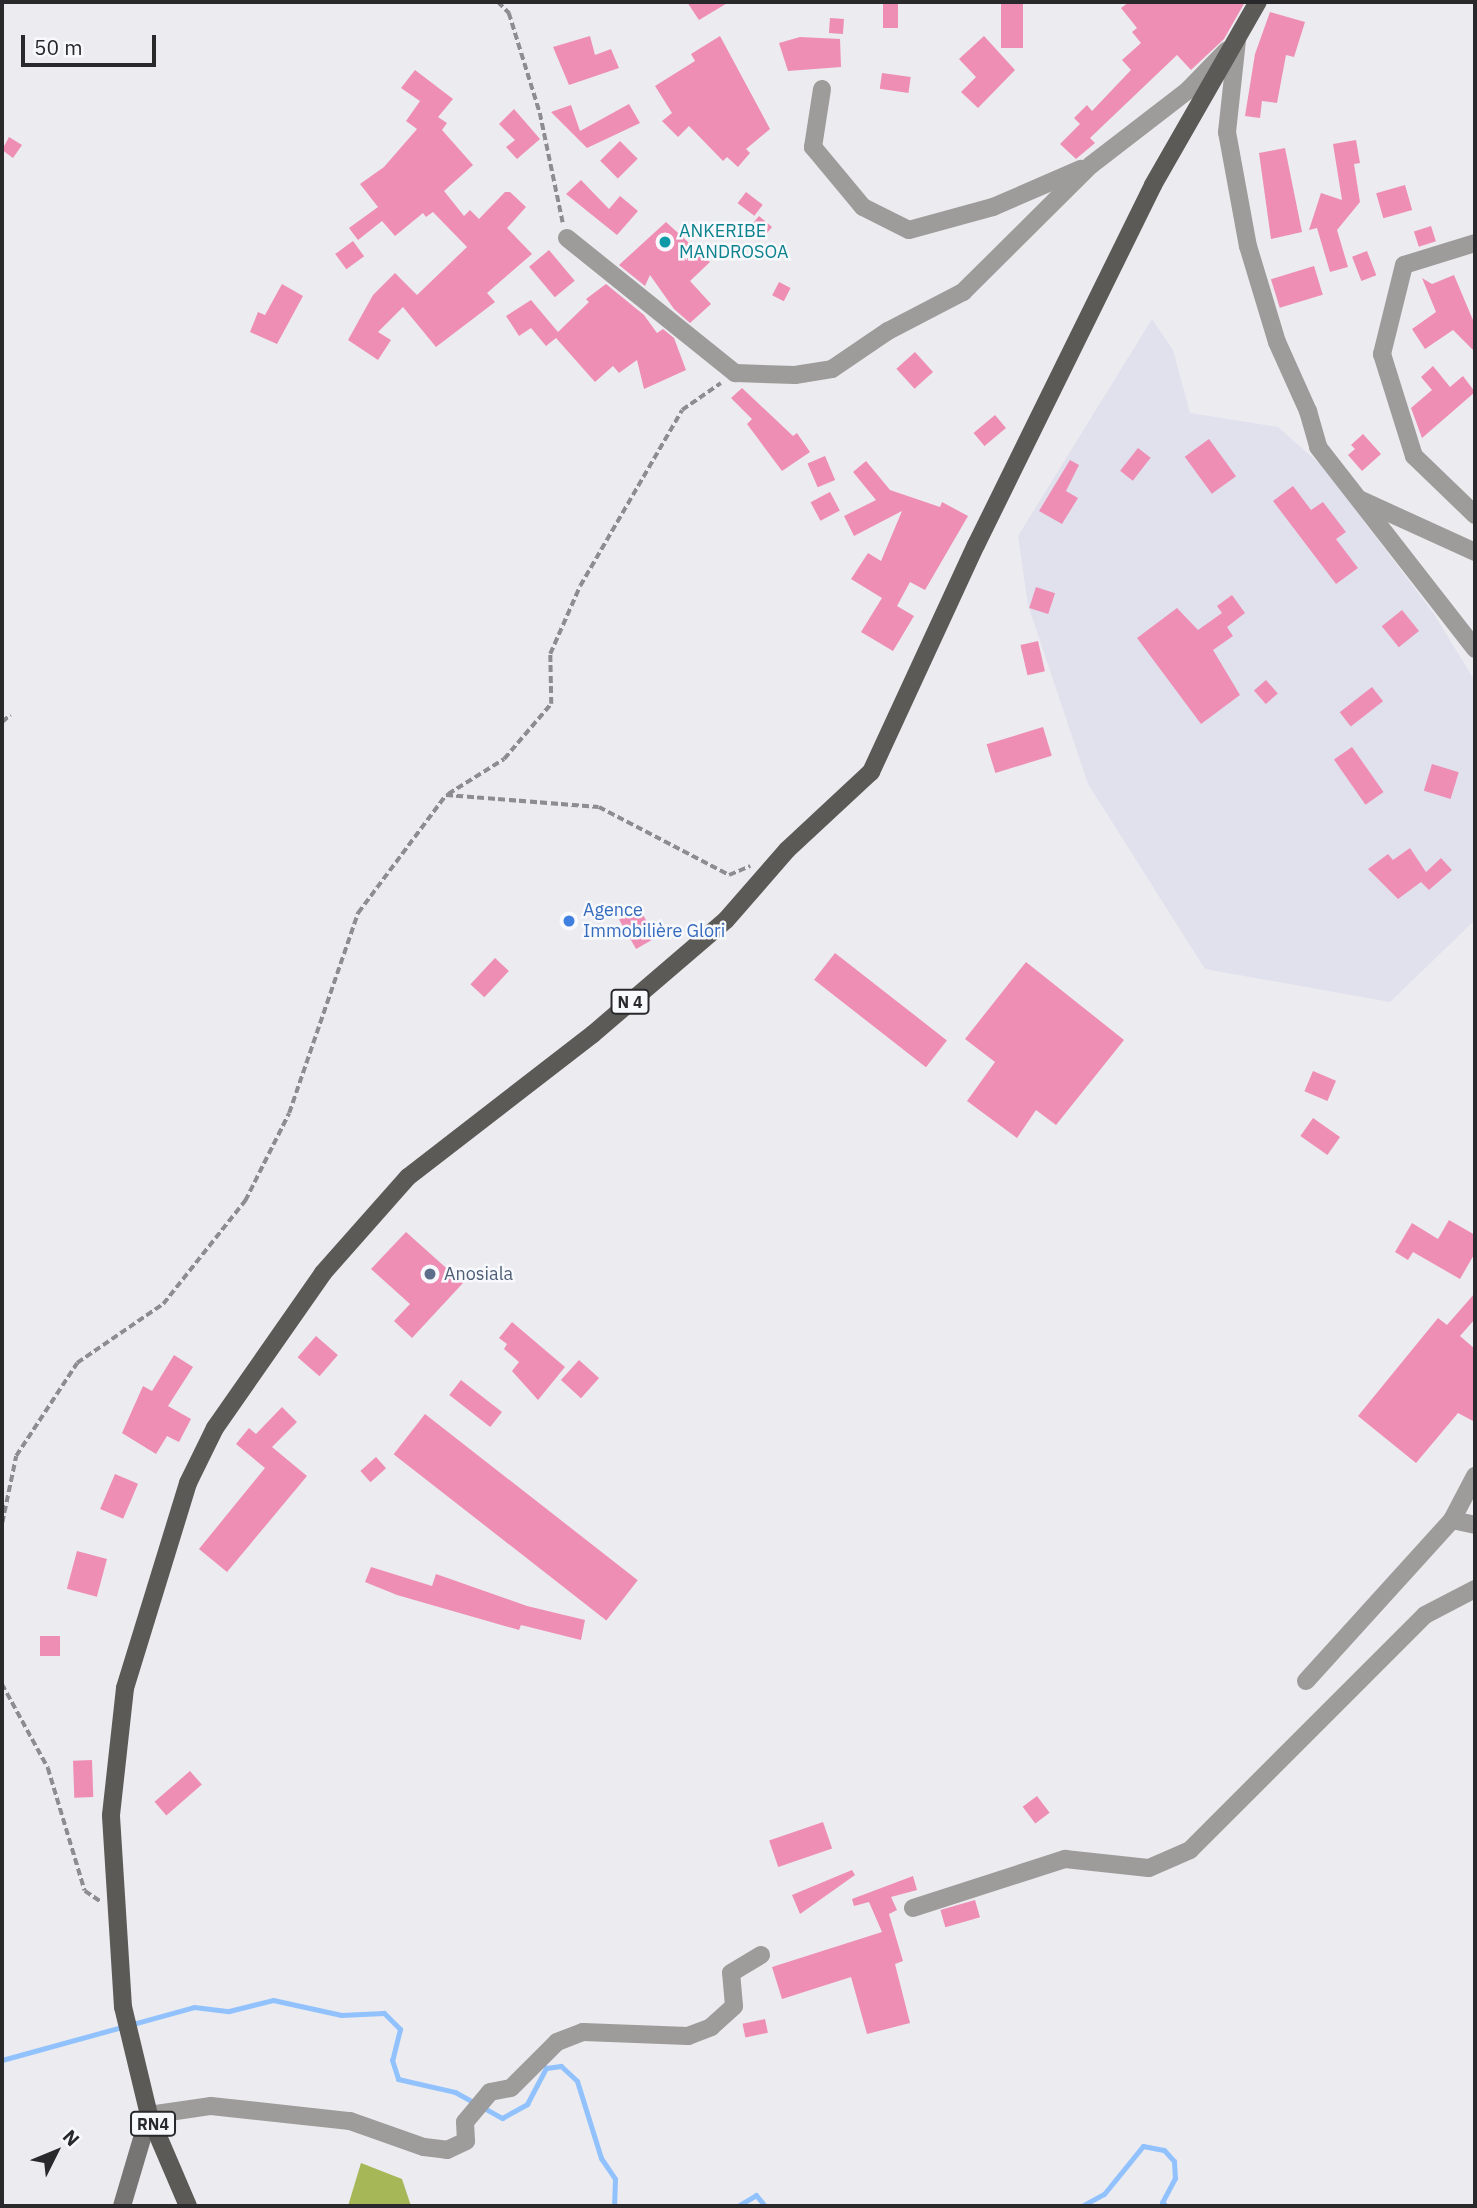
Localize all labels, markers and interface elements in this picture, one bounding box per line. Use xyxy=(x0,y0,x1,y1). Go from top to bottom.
scale bar xyxy=(24,21,159,65)
text: 50 m xyxy=(34,33,83,61)
place label: ANKERIBE MANDROSOA xyxy=(679,221,789,264)
marker: ANKERIBE MANDROSOA xyxy=(657,234,673,250)
place label: Agence Immobilière Glori xyxy=(583,900,725,942)
marker: Agence Immobilière Glori xyxy=(561,913,577,929)
road number: N 4 xyxy=(609,990,651,1014)
place label: Anosiala xyxy=(444,1263,513,1285)
marker: Anosiala xyxy=(422,1266,438,1282)
road number: RN4 xyxy=(128,2112,178,2136)
north arrow xyxy=(21,2117,91,2187)
text: N xyxy=(58,2124,85,2151)

